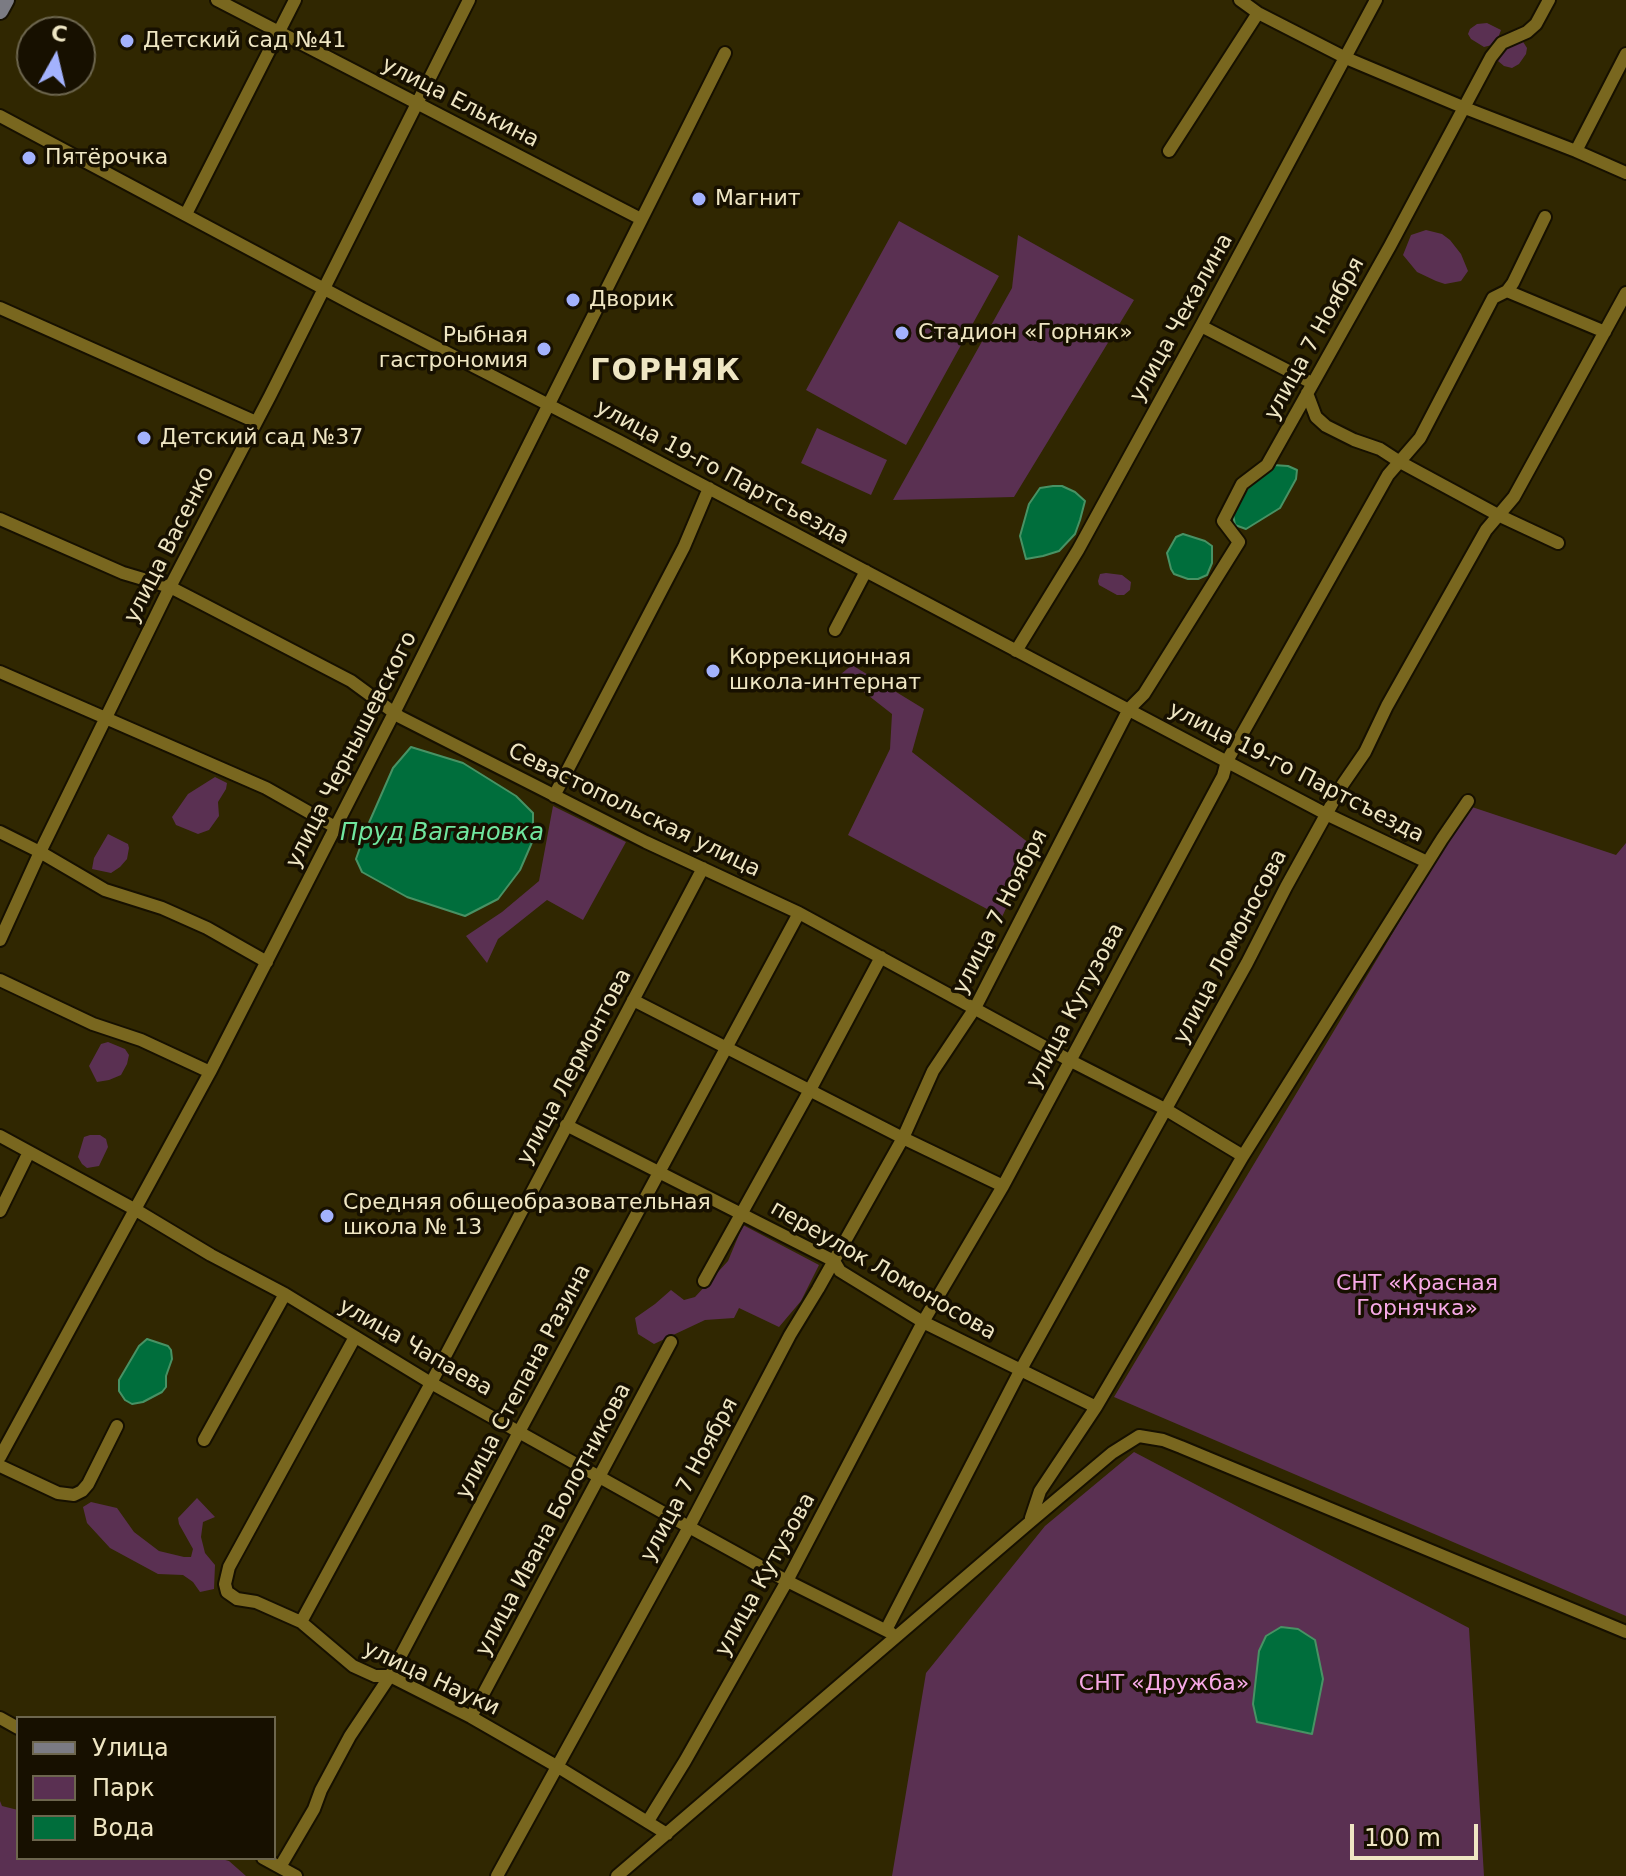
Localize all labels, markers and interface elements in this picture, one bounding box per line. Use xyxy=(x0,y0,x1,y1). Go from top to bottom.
north arrow xyxy=(16,16,96,96)
text: С xyxy=(49,20,69,47)
place label: Детский сад №41 xyxy=(143,28,346,54)
marker: Детский сад №41 xyxy=(118,32,136,50)
street label: улица Елькина xyxy=(377,52,543,154)
place label: Пятёрочка xyxy=(45,145,168,171)
marker: Пятёрочка xyxy=(20,149,38,167)
place label: Магнит xyxy=(715,186,801,212)
marker: Магнит xyxy=(690,190,708,208)
street label: улица Чекалина xyxy=(1125,229,1239,407)
street label: улица 7 Ноября xyxy=(1259,253,1371,425)
place label: Дворик xyxy=(589,287,674,313)
marker: Дворик xyxy=(564,291,582,309)
place label: Стадион «Горняк» xyxy=(918,320,1133,346)
place label: Рыбная гастрономия xyxy=(379,323,528,374)
marker: Стадион «Горняк» xyxy=(893,324,911,342)
marker: Рыбная гастрономия xyxy=(535,340,553,358)
district label: ГОРНЯК xyxy=(590,354,742,390)
street label: улица 19-го Партсъезда xyxy=(591,395,853,551)
place label: Детский сад №37 xyxy=(160,425,363,451)
marker: Детский сад №37 xyxy=(135,429,153,447)
street label: улица Васенко xyxy=(119,462,221,628)
street label: улица Чернышевского xyxy=(281,627,423,873)
place label: Коррекционная школа-интернат xyxy=(729,645,921,696)
marker: Коррекционная школа-интернат xyxy=(704,662,722,680)
street label: улица 19-го Партсъезда xyxy=(1164,697,1428,849)
street label: Севастопольская улица xyxy=(503,738,765,884)
water label: Пруд Вагановка xyxy=(340,820,544,848)
street label: улица 7 Ноября xyxy=(948,825,1054,999)
street label: улица Ломоносова xyxy=(1168,845,1294,1049)
street label: улица Кутузова xyxy=(1021,919,1131,1093)
street label: улица Лермонтова xyxy=(512,965,638,1169)
place label: Средняя общеобразовательная школа № 13 xyxy=(343,1190,711,1242)
street label: переулок Ломоносова xyxy=(765,1196,1001,1346)
marker: Средняя общеобразовательная школа № 13 xyxy=(318,1207,336,1225)
street label: улица Степана Разина xyxy=(451,1260,597,1504)
park label: СНТ «Красная Горнячка» xyxy=(1336,1271,1498,1322)
street label: улица Чапаева xyxy=(333,1293,497,1403)
street label: улица Ивана Болотникова xyxy=(471,1379,637,1661)
street label: улица 7 Ноября xyxy=(636,1394,744,1566)
street label: улица Кутузова xyxy=(710,1489,822,1661)
street label: улица Науки xyxy=(359,1636,503,1722)
park label: СНТ «Дружба» xyxy=(1079,1671,1249,1697)
legend xyxy=(16,1716,276,1860)
text: Улица xyxy=(92,1734,169,1762)
text: Парк xyxy=(92,1774,154,1802)
scale bar xyxy=(1354,1808,1482,1858)
text: Вода xyxy=(92,1814,154,1842)
text: 100 m xyxy=(1364,1824,1441,1852)

